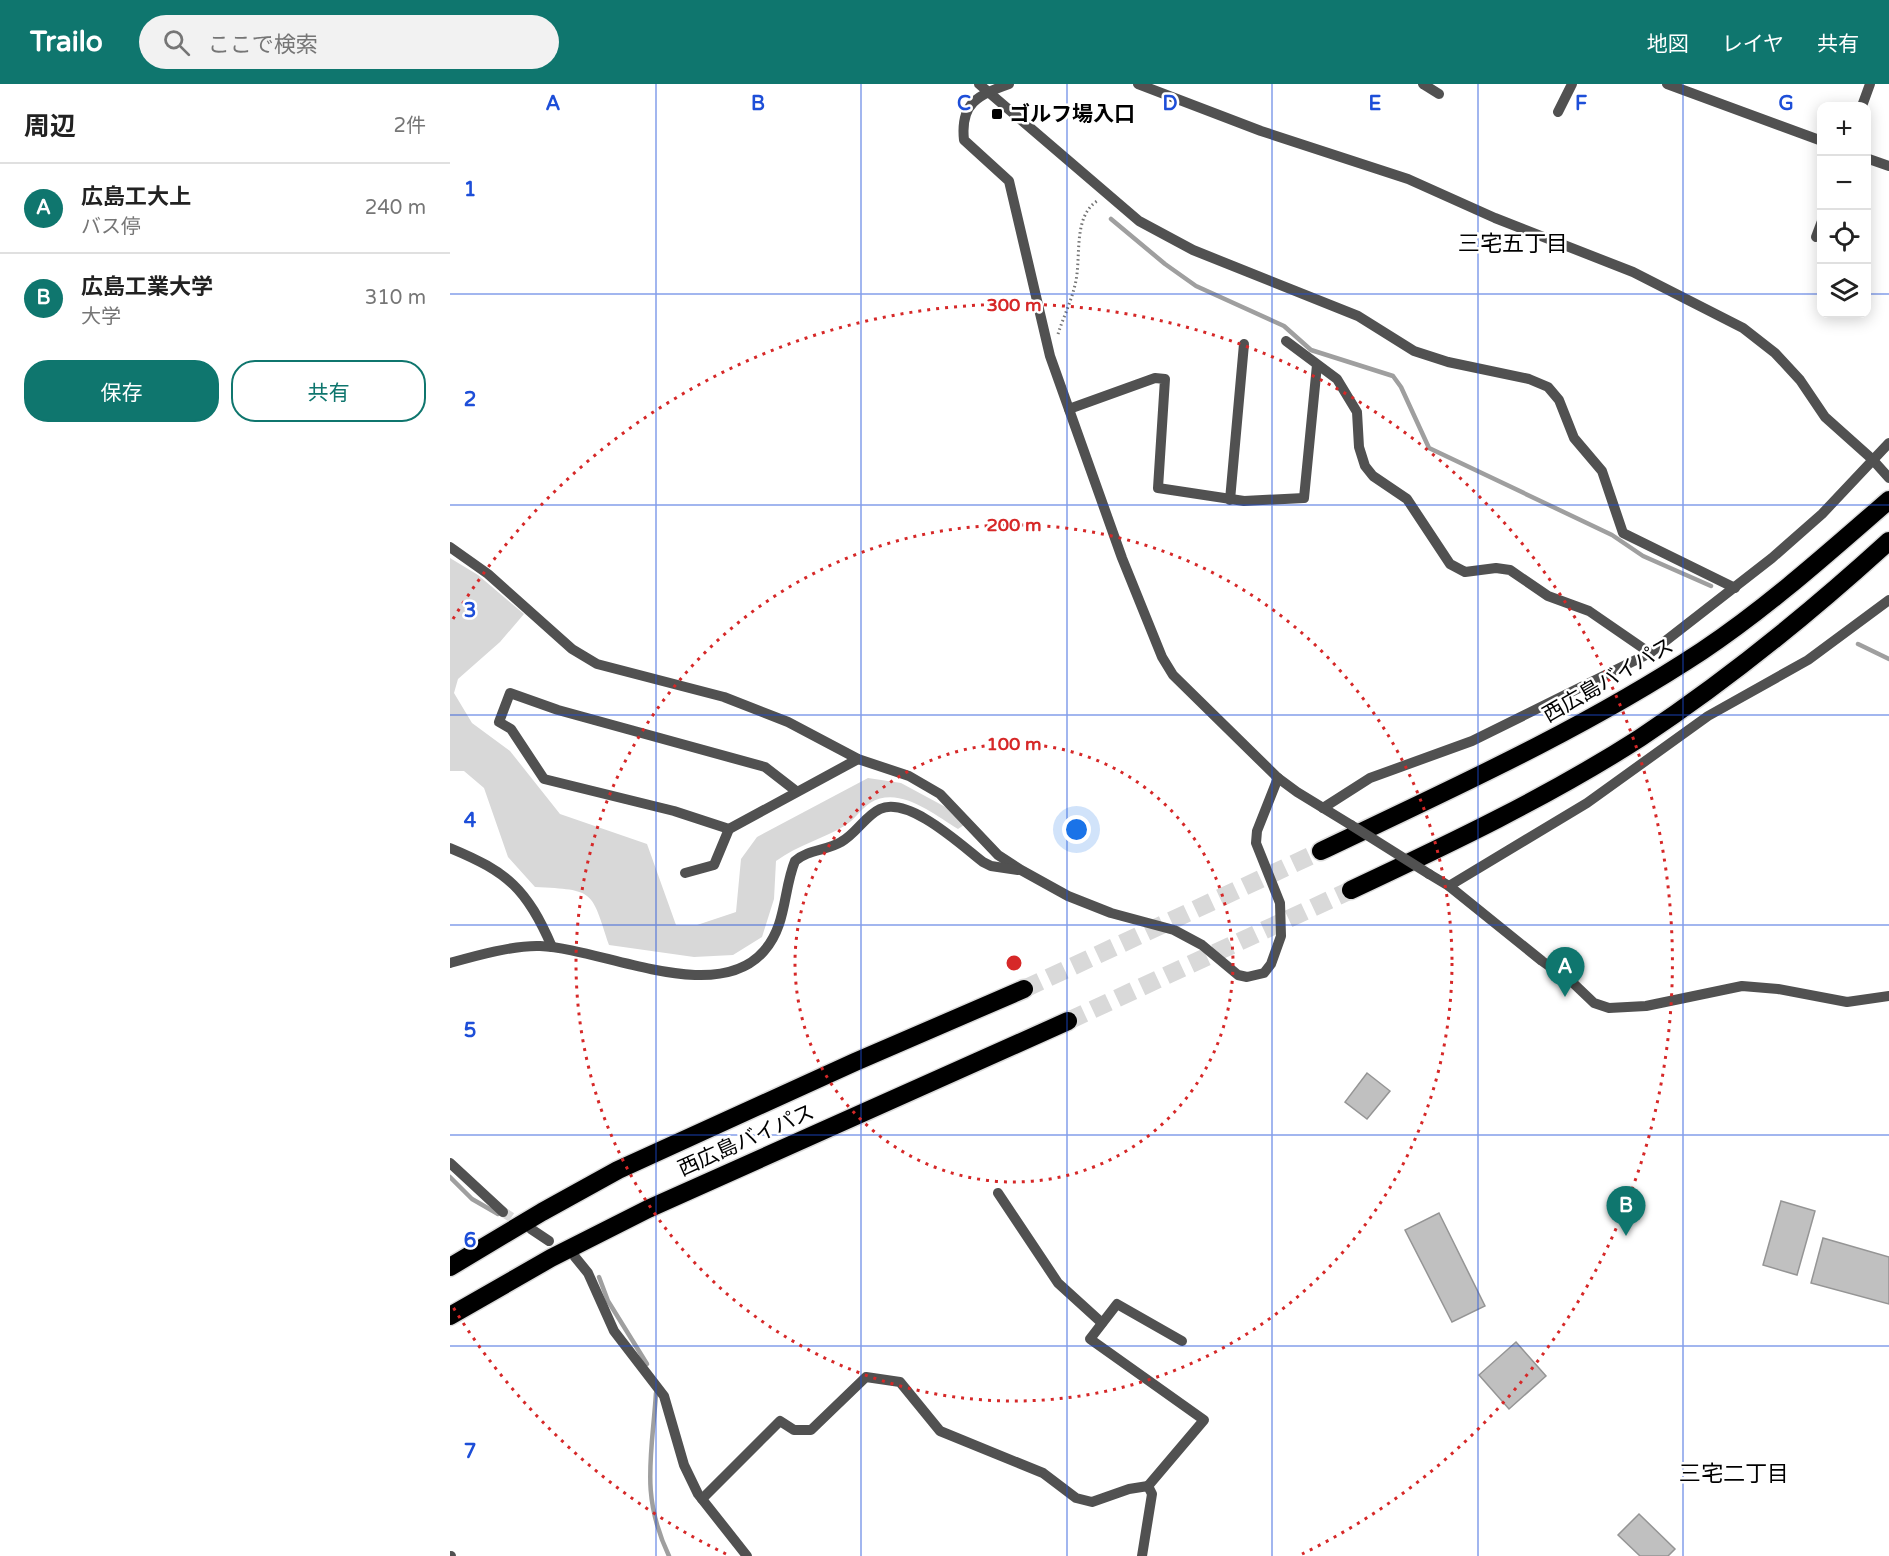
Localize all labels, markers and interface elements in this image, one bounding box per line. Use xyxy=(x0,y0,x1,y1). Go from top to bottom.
search box xyxy=(139,15,559,69)
text: Trailo xyxy=(30,25,103,59)
icon: search xyxy=(160,26,193,59)
text: ここで検索 xyxy=(208,32,318,58)
text: 地図 xyxy=(1647,32,1689,57)
text: レイヤ xyxy=(1722,32,1784,57)
text: 共有 xyxy=(1817,32,1859,57)
text: A xyxy=(546,92,561,116)
text: B xyxy=(751,92,765,116)
text: C xyxy=(957,92,971,116)
text: D xyxy=(1162,92,1178,116)
text: E xyxy=(1369,92,1382,116)
text: F xyxy=(1575,92,1587,116)
text: G xyxy=(1778,92,1794,116)
place label: ゴルフ場入口 xyxy=(1009,102,1135,127)
map controls xyxy=(1817,102,1871,318)
button: + xyxy=(1817,102,1871,156)
marker: ゴルフ場入口 xyxy=(990,107,1004,121)
text: 周辺 xyxy=(24,111,76,142)
text: 2件 xyxy=(393,114,426,138)
button: − xyxy=(1817,156,1871,210)
text: 1 xyxy=(464,178,476,202)
text: 広島工大上 xyxy=(81,184,191,210)
text: A xyxy=(36,196,51,220)
text: 240 m xyxy=(365,196,426,220)
button: locate xyxy=(1817,210,1871,264)
text: バス停 xyxy=(81,215,141,239)
district label: 三宅五丁目 xyxy=(1458,231,1568,257)
button: layers xyxy=(1817,264,1871,318)
text: 広島工業大学 xyxy=(81,274,213,300)
text: B xyxy=(37,286,50,310)
text: 310 m xyxy=(365,286,426,310)
text: 300 m xyxy=(986,294,1042,316)
text: 大学 xyxy=(81,305,121,329)
button: 保存 xyxy=(24,360,219,422)
button: 共有 xyxy=(231,360,426,422)
text: 2 xyxy=(464,388,476,412)
text: 200 m xyxy=(986,514,1042,536)
text: 3 xyxy=(464,599,476,623)
street label: 西広島バイパス xyxy=(1539,633,1678,728)
text: 100 m xyxy=(986,733,1042,755)
text: 4 xyxy=(464,809,477,833)
your location xyxy=(1062,815,1091,844)
pin: A xyxy=(1546,948,1584,997)
centre of rings xyxy=(1004,953,1024,973)
text: 5 xyxy=(464,1019,476,1043)
street label: 西広島バイパス xyxy=(674,1099,818,1182)
pin: B xyxy=(1606,1186,1646,1236)
text: 6 xyxy=(464,1229,476,1253)
text: 7 xyxy=(464,1440,476,1464)
district label: 三宅二丁目 xyxy=(1679,1461,1789,1487)

